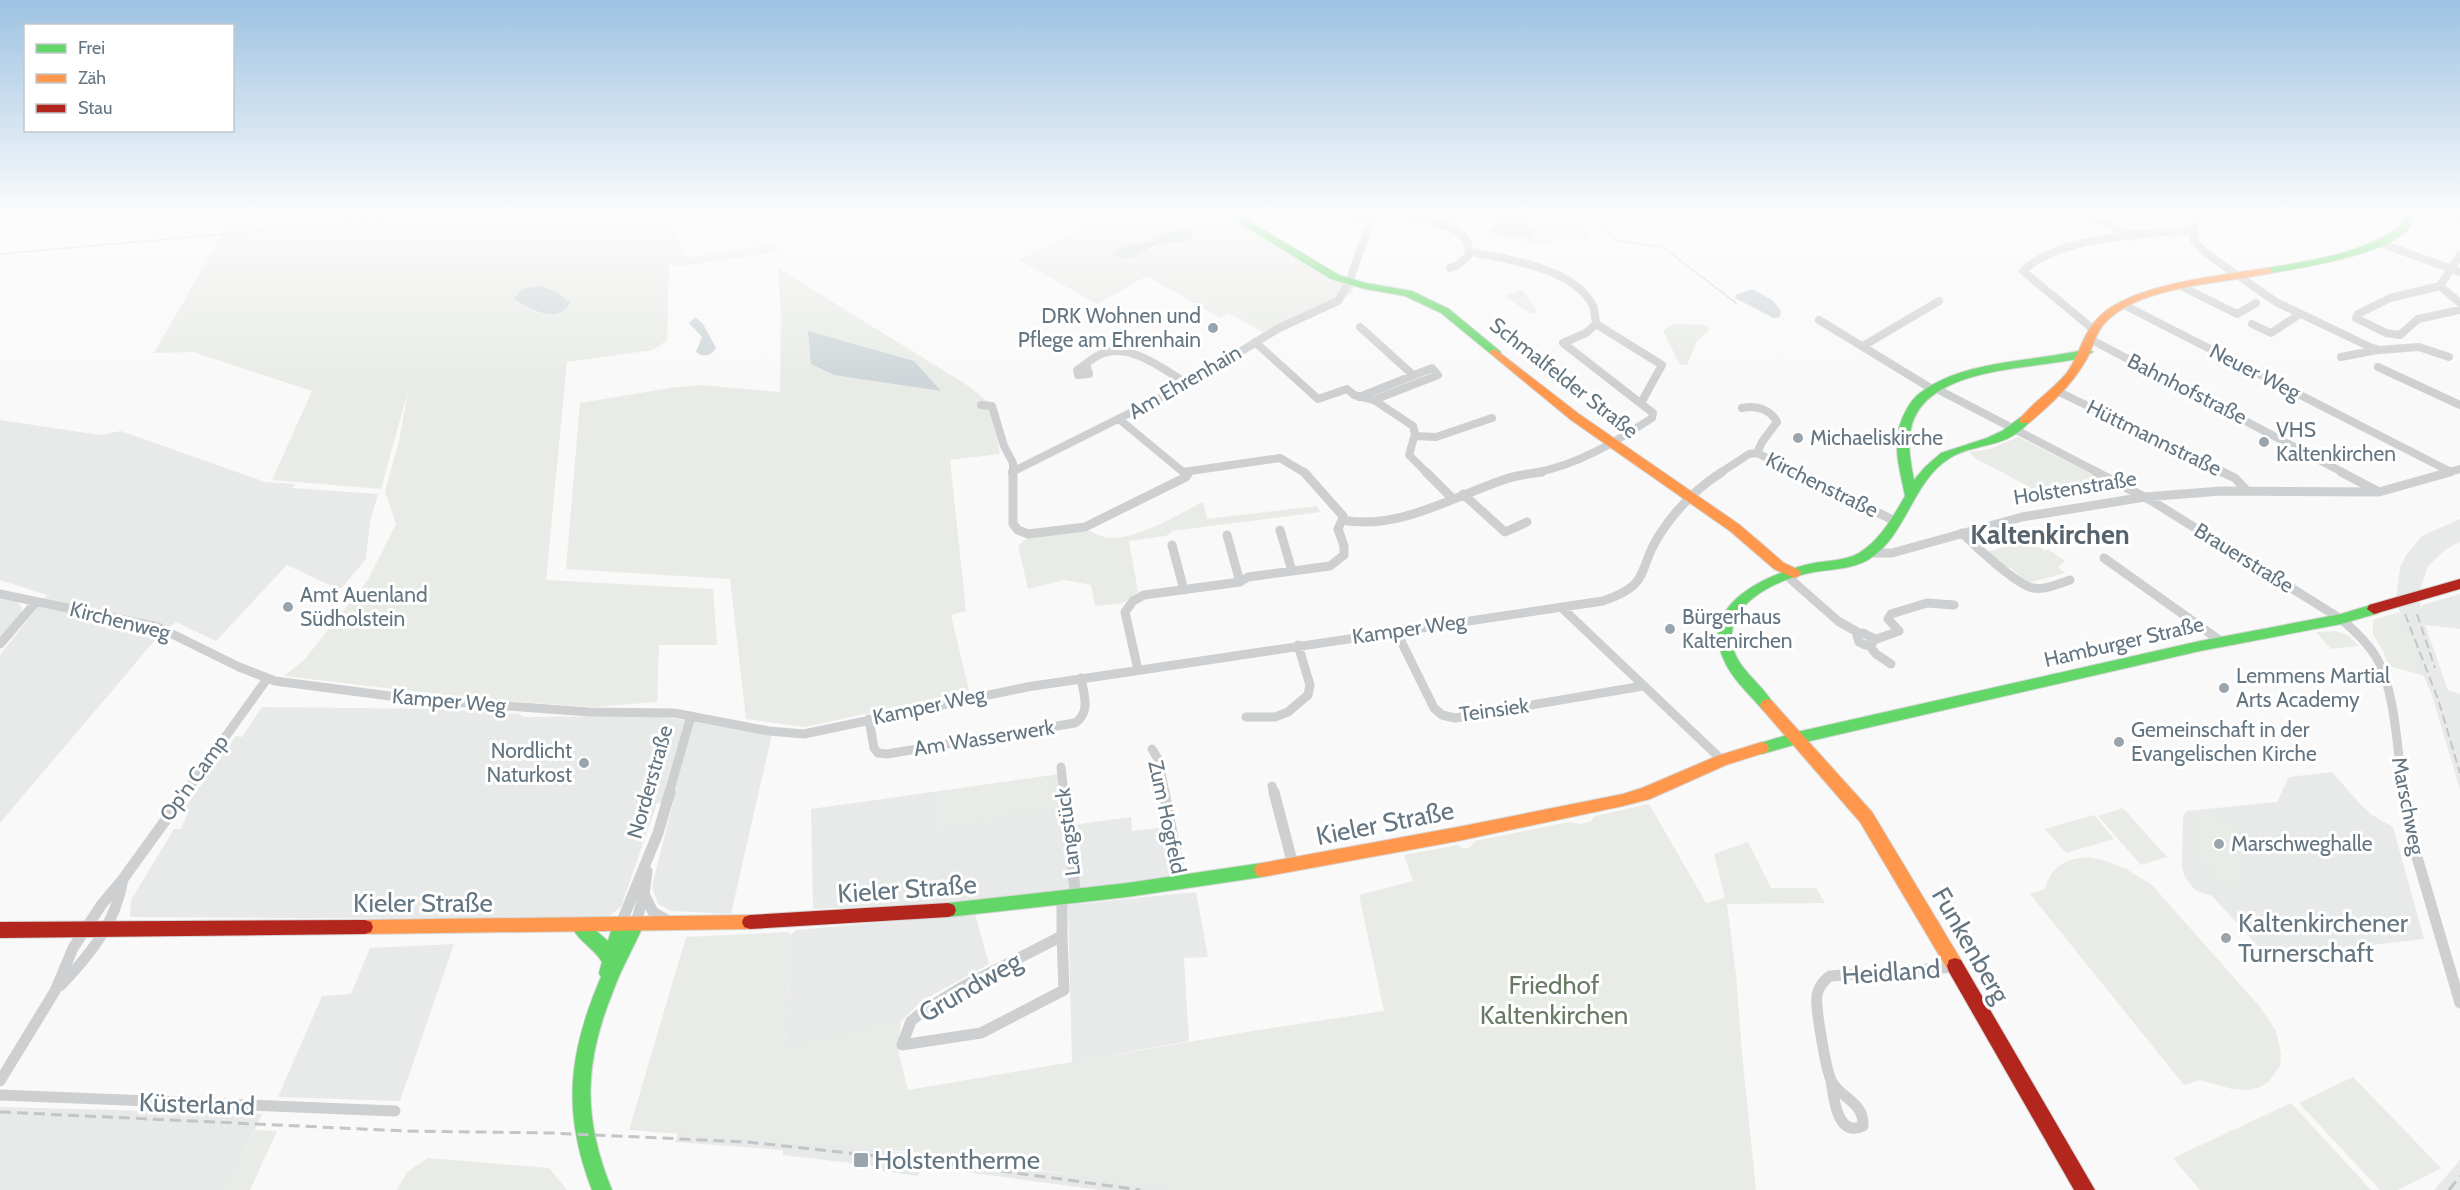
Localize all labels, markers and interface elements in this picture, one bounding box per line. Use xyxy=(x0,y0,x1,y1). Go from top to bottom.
legend xyxy=(24,24,234,132)
text: Frei xyxy=(78,37,105,59)
text: Zäh xyxy=(78,67,106,89)
text: Stau xyxy=(78,97,112,119)
place label: DRK Wohnen und Pflege am Ehrenhain xyxy=(1018,303,1201,352)
street label: Schmalfelder Straße xyxy=(1485,312,1644,443)
marker: DRK Wohnen und Pflege am Ehrenhain xyxy=(1206,321,1220,335)
street label: Neuer Weg xyxy=(2206,338,2305,405)
street label: Am Ehrenhain xyxy=(1124,339,1245,424)
street label: Bahnhofstraße xyxy=(2123,348,2251,429)
street label: Hüttmannstraße xyxy=(2083,394,2226,481)
place label: VHS Kaltenkirchen xyxy=(2276,417,2396,466)
place label: Michaeliskirche xyxy=(1810,425,1943,450)
marker: Michaeliskirche xyxy=(1791,431,1805,445)
marker: VHS Kaltenkirchen xyxy=(2257,435,2271,449)
street label: Kirchenstraße xyxy=(1762,447,1883,523)
street label: Holstenstraße xyxy=(2012,465,2139,510)
street label: Brauerstraße xyxy=(2190,517,2299,598)
district label: Kaltenkirchen xyxy=(1970,518,2130,551)
place label: Amt Auenland Südholstein xyxy=(300,582,428,631)
street label: Kirchenweg xyxy=(67,596,174,645)
marker: Amt Auenland Südholstein xyxy=(281,600,295,614)
place label: Bürgerhaus Kaltenirchen xyxy=(1682,604,1793,653)
street label: Kamper Weg xyxy=(1351,608,1468,649)
street label: Hamburger Straße xyxy=(2042,611,2206,672)
marker: Bürgerhaus Kaltenirchen xyxy=(1663,622,1677,636)
place label: Lemmens Martial Arts Academy xyxy=(2236,663,2390,712)
street label: Kamper Weg xyxy=(870,681,988,730)
marker: Lemmens Martial Arts Academy xyxy=(2217,681,2231,695)
street label: Kamper Weg xyxy=(391,683,508,718)
street label: Teinsiek xyxy=(1458,692,1531,727)
street label: Am Wasserwerk xyxy=(912,714,1057,761)
place label: Gemeinschaft in der Evangelischen Kirche xyxy=(2131,717,2317,766)
street label: Norderstraße xyxy=(621,722,678,841)
street label: Op'n Camp xyxy=(154,730,233,826)
marker: Gemeinschaft in der Evangelischen Kirche xyxy=(2112,735,2126,749)
place label: Nordlicht Naturkost xyxy=(487,738,572,787)
street label: Marschweg xyxy=(2387,755,2430,858)
marker: Nordlicht Naturkost xyxy=(577,756,591,770)
street label: Zum Hogfeld xyxy=(1143,758,1192,876)
street label: Langstück xyxy=(1050,786,1085,878)
street label: Kieler Straße xyxy=(1313,794,1457,852)
place label: Marschweghalle xyxy=(2231,831,2373,856)
marker: Marschweghalle xyxy=(2212,837,2226,851)
street label: Kieler Straße xyxy=(836,868,978,910)
street label: Funkenberg xyxy=(1925,881,2017,1010)
street label: Kieler Straße xyxy=(353,887,493,919)
place label: Kaltenkirchener Turnerschaft xyxy=(2238,907,2409,969)
marker: Kaltenkirchener Turnerschaft xyxy=(2219,931,2233,945)
street label: Grundweg xyxy=(913,944,1028,1029)
street label: Heidland xyxy=(1841,953,1941,991)
park label: Friedhof Kaltenkirchen xyxy=(1480,969,1628,1031)
street label: Küsterland xyxy=(138,1086,256,1122)
place label: Holstentherme xyxy=(874,1144,1040,1176)
marker: Holstentherme xyxy=(852,1151,870,1169)

